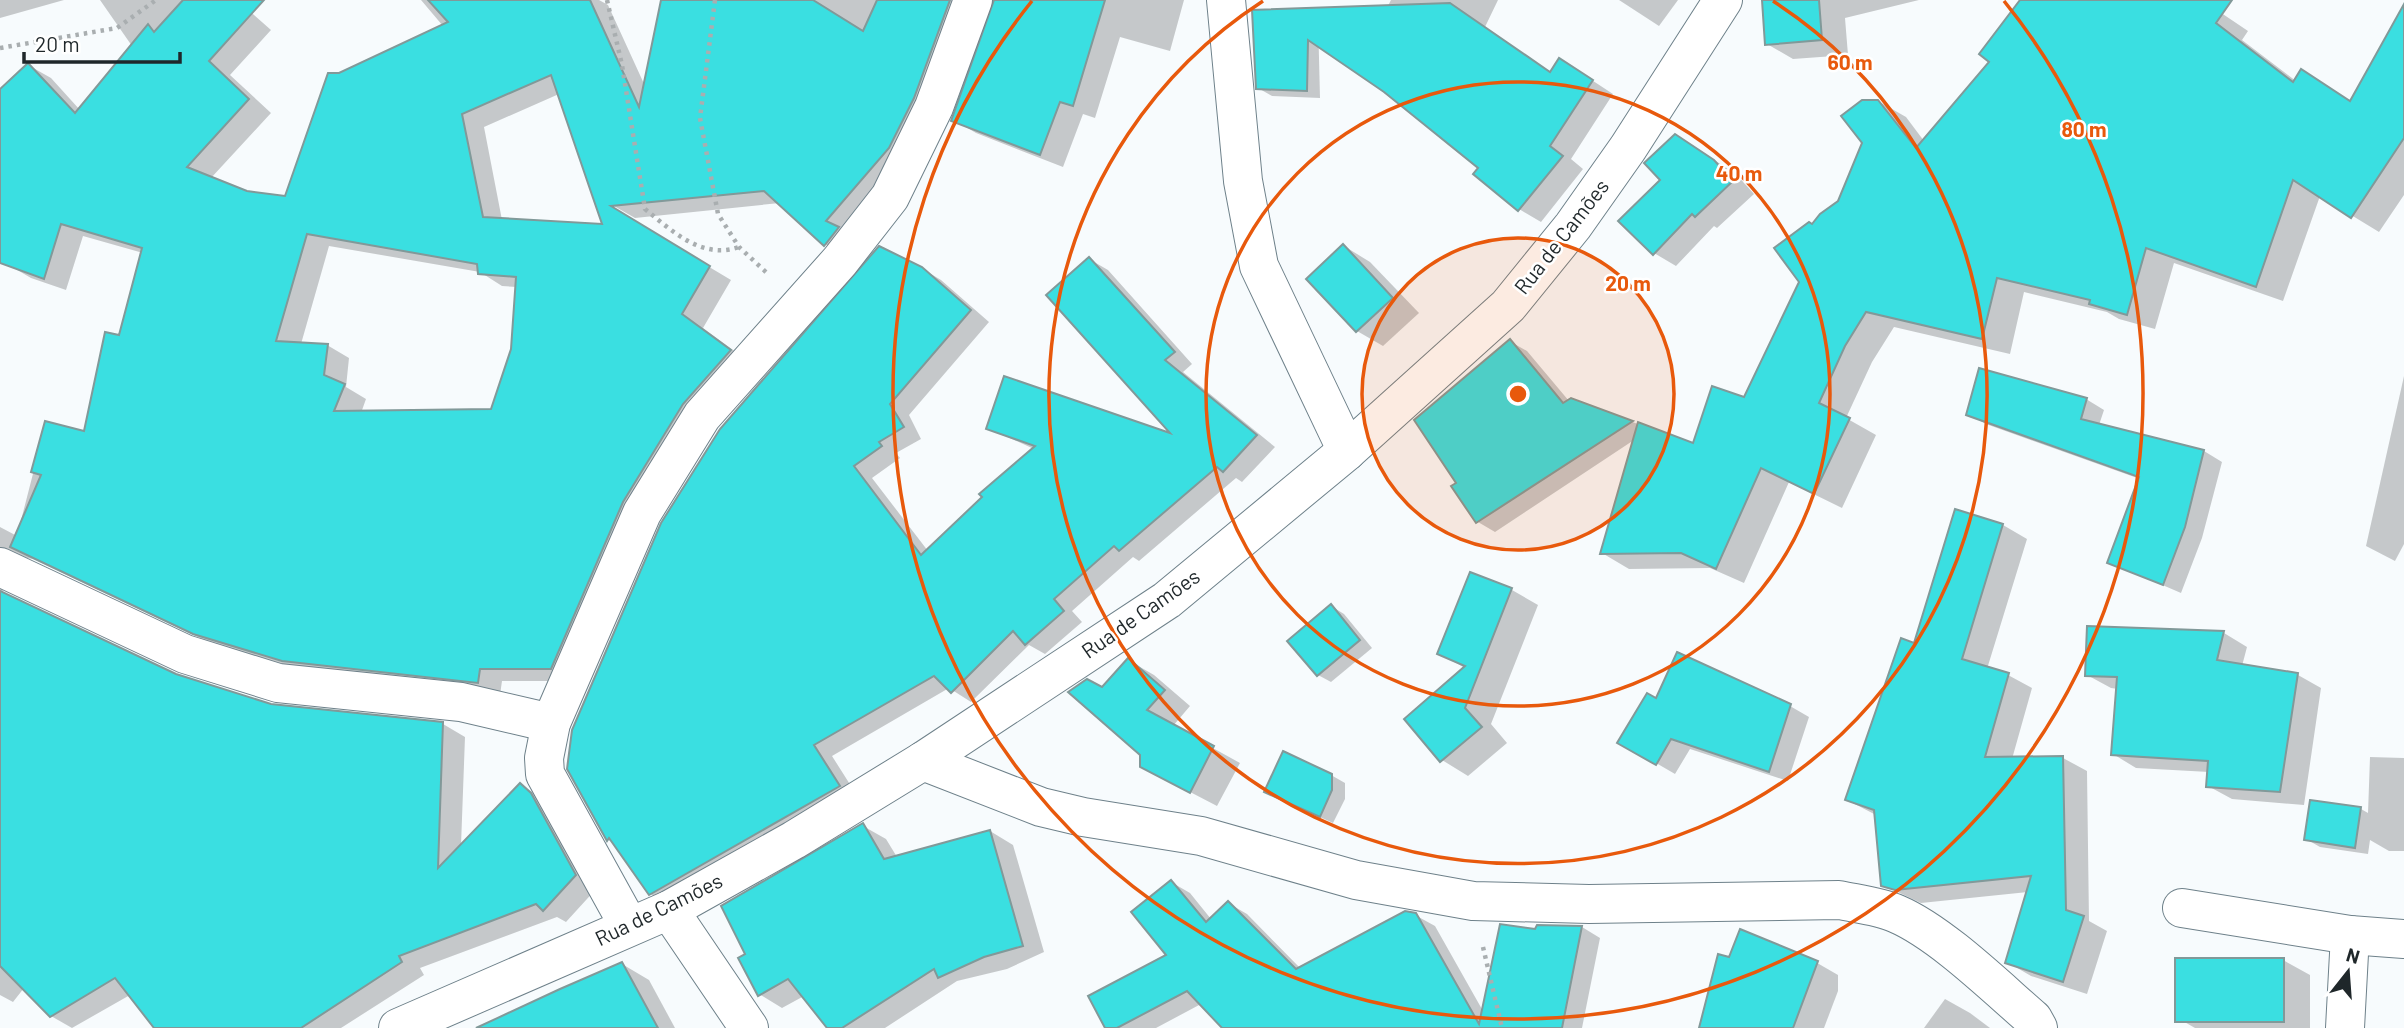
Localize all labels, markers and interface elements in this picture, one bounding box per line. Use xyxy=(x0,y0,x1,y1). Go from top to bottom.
scale bar xyxy=(24,21,180,65)
text: 20 m xyxy=(35,31,80,56)
text: 60 m xyxy=(1828,49,1872,74)
text: 80 m xyxy=(2061,116,2107,141)
text: 40 m xyxy=(1716,160,1762,185)
street label: Rua de Camões xyxy=(1508,174,1613,298)
text: 20 m xyxy=(1605,270,1651,295)
centre of rings xyxy=(1506,382,1530,406)
street label: Rua de Camões xyxy=(1076,563,1204,663)
street label: Rua de Camões xyxy=(590,867,726,950)
north arrow xyxy=(2313,937,2383,1007)
text: N xyxy=(2344,942,2363,968)

